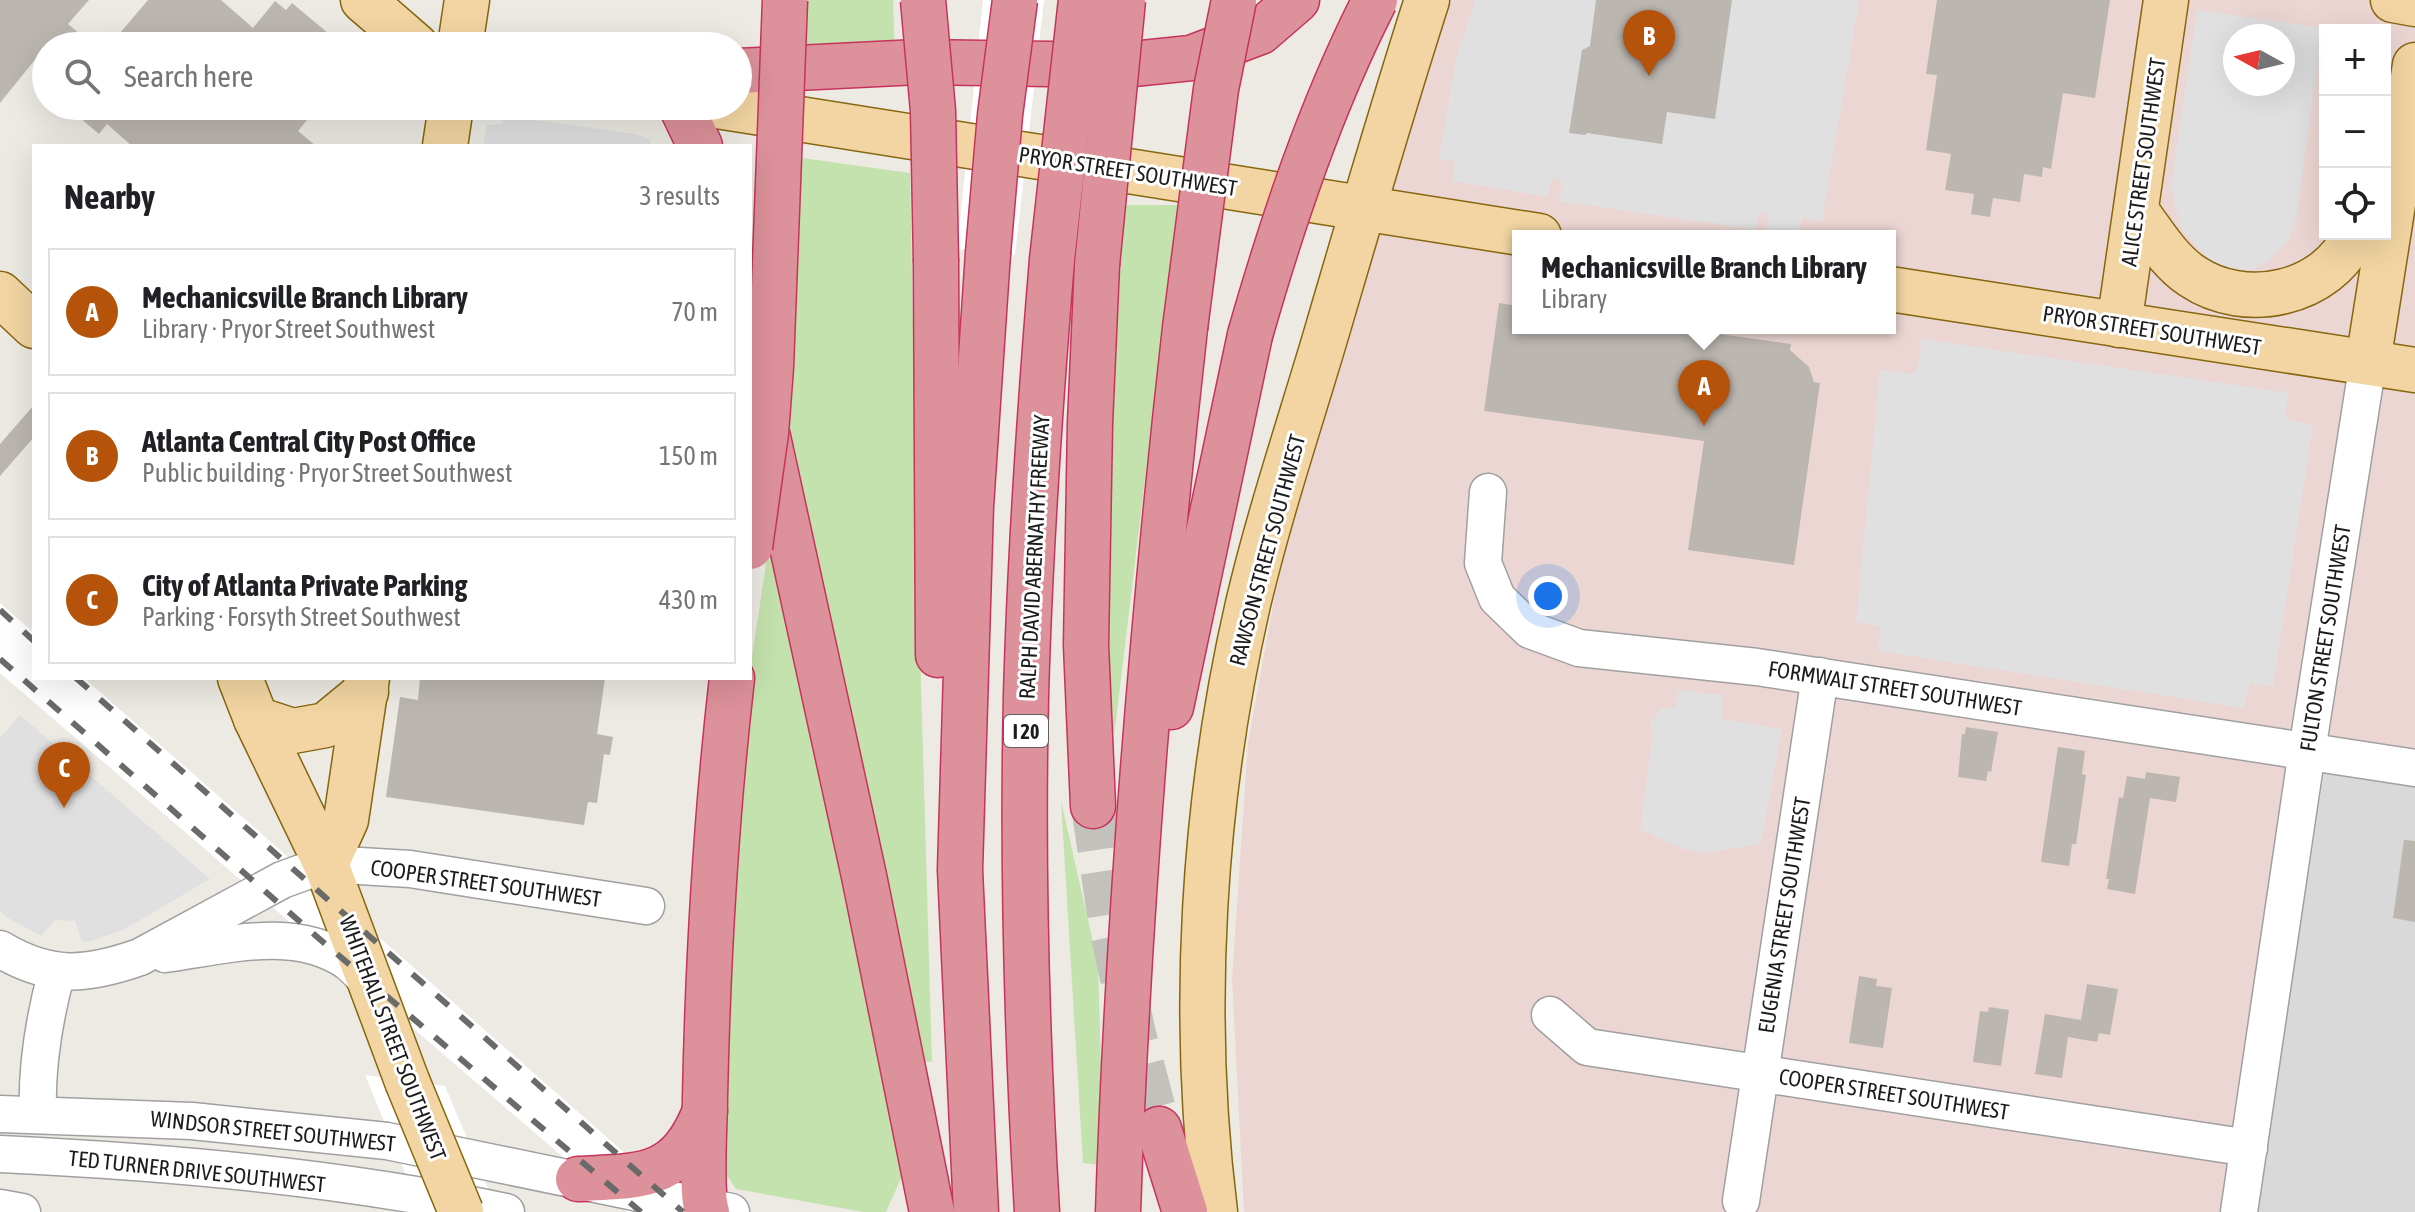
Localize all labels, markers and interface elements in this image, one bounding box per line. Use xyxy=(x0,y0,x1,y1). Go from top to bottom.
pin: B xyxy=(1623,10,1675,76)
north arrow xyxy=(2223,24,2295,96)
map controls xyxy=(2319,24,2391,240)
button: + xyxy=(2319,24,2391,96)
search box xyxy=(32,32,752,120)
icon: search xyxy=(60,54,104,98)
street label: ALICE STREET SOUTHWEST xyxy=(2115,56,2171,268)
text: Search here xyxy=(124,59,253,93)
button: − xyxy=(2319,96,2391,168)
street label: PRYOR STREET SOUTHWEST xyxy=(1017,141,1239,201)
button: locate xyxy=(2319,168,2391,240)
text: Nearby xyxy=(64,177,155,216)
text: 3 results xyxy=(639,181,720,211)
popup xyxy=(1512,230,1896,334)
text: Mechanicsville Branch Library xyxy=(1541,250,1867,284)
text: Mechanicsville Branch Library xyxy=(142,280,468,314)
text: Library xyxy=(1541,284,1607,314)
text: A xyxy=(86,297,98,327)
text: 70 m xyxy=(671,297,718,327)
street label: PRYOR STREET SOUTHWEST xyxy=(2041,300,2263,360)
text: Library · Pryor Street Southwest xyxy=(142,314,435,344)
pin: A xyxy=(1678,360,1730,426)
street label: RALPH DAVID ABERNATHY FREEWAY xyxy=(1014,414,1054,700)
text: Atlanta Central City Post Office xyxy=(142,424,476,458)
street label: RAWSON STREET SOUTHWEST xyxy=(1224,431,1310,669)
text: B xyxy=(86,441,98,471)
text: 150 m xyxy=(659,441,718,471)
text: Public building · Pryor Street Southwest xyxy=(142,458,512,488)
street label: FULTON STREET SOUTHWEST xyxy=(2294,522,2356,753)
text: City of Atlanta Private Parking xyxy=(142,568,467,602)
your location xyxy=(1528,576,1568,616)
text: C xyxy=(86,585,98,615)
text: 430 m xyxy=(659,585,718,615)
text: Parking · Forsyth Street Southwest xyxy=(142,602,461,632)
street label: FORMWALT STREET SOUTHWEST xyxy=(1767,655,2024,721)
road number: I 20 xyxy=(1004,715,1048,747)
pin: C xyxy=(38,742,90,808)
street label: EUGENIA STREET SOUTHWEST xyxy=(1752,795,1816,1035)
street label: COOPER STREET SOUTHWEST xyxy=(369,854,603,912)
street label: WHITEHALL STREET SOUTHWEST xyxy=(334,912,452,1164)
street label: COOPER STREET SOUTHWEST xyxy=(1777,1063,2011,1125)
street label: WINDSOR STREET SOUTHWEST xyxy=(149,1105,397,1157)
street label: TED TURNER DRIVE SOUTHWEST xyxy=(67,1145,327,1197)

